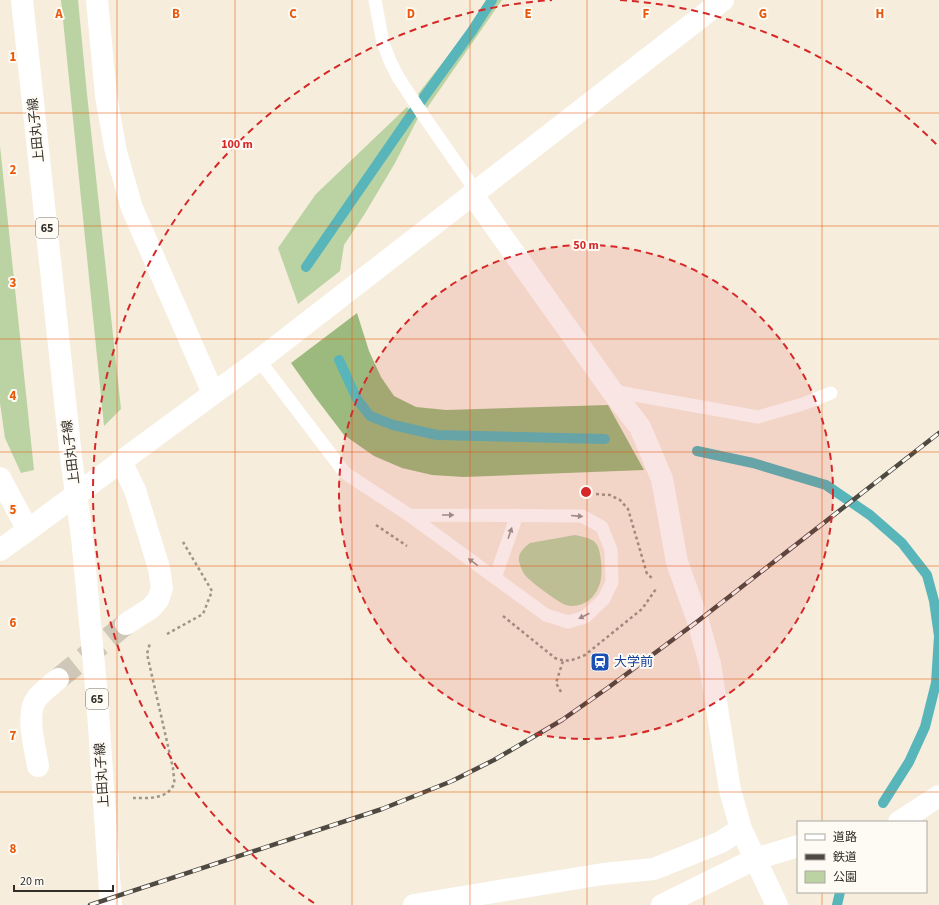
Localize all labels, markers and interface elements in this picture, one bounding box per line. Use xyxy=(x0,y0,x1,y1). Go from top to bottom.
text: A xyxy=(54,5,63,23)
text: B xyxy=(172,5,180,23)
text: C xyxy=(289,5,297,23)
text: D xyxy=(407,5,415,23)
text: E xyxy=(524,5,532,23)
text: F xyxy=(643,5,650,23)
text: G xyxy=(759,5,767,23)
text: H xyxy=(876,5,884,23)
text: 1 xyxy=(10,48,17,66)
street label: 上田丸子線 xyxy=(24,97,48,163)
text: 100 m xyxy=(221,136,253,153)
text: 2 xyxy=(10,161,17,179)
road number: 65 xyxy=(36,218,58,238)
text: 50 m xyxy=(573,237,599,254)
text: 3 xyxy=(10,274,17,292)
text: 4 xyxy=(10,387,17,405)
street label: 上田丸子線 xyxy=(58,419,84,485)
centre of rings xyxy=(579,485,593,499)
text: 5 xyxy=(10,501,17,519)
one-way arrow xyxy=(442,512,455,518)
one-way arrow xyxy=(571,513,584,520)
one-way arrow xyxy=(508,527,514,539)
one-way arrow xyxy=(468,558,479,566)
one-way arrow xyxy=(578,613,589,619)
text: 6 xyxy=(10,614,17,632)
station icon: 大学前 xyxy=(589,651,611,673)
place label: 大学前 xyxy=(614,653,653,671)
road number: 65 xyxy=(86,689,108,709)
text: 7 xyxy=(10,727,17,745)
street label: 上田丸子線 xyxy=(91,742,113,808)
legend xyxy=(797,821,927,893)
text: 道路 xyxy=(833,829,857,846)
text: 8 xyxy=(10,840,17,858)
text: 鉄道 xyxy=(833,849,857,866)
scale bar xyxy=(14,867,113,893)
text: 公園 xyxy=(833,869,857,886)
text: 20 m xyxy=(20,873,44,890)

